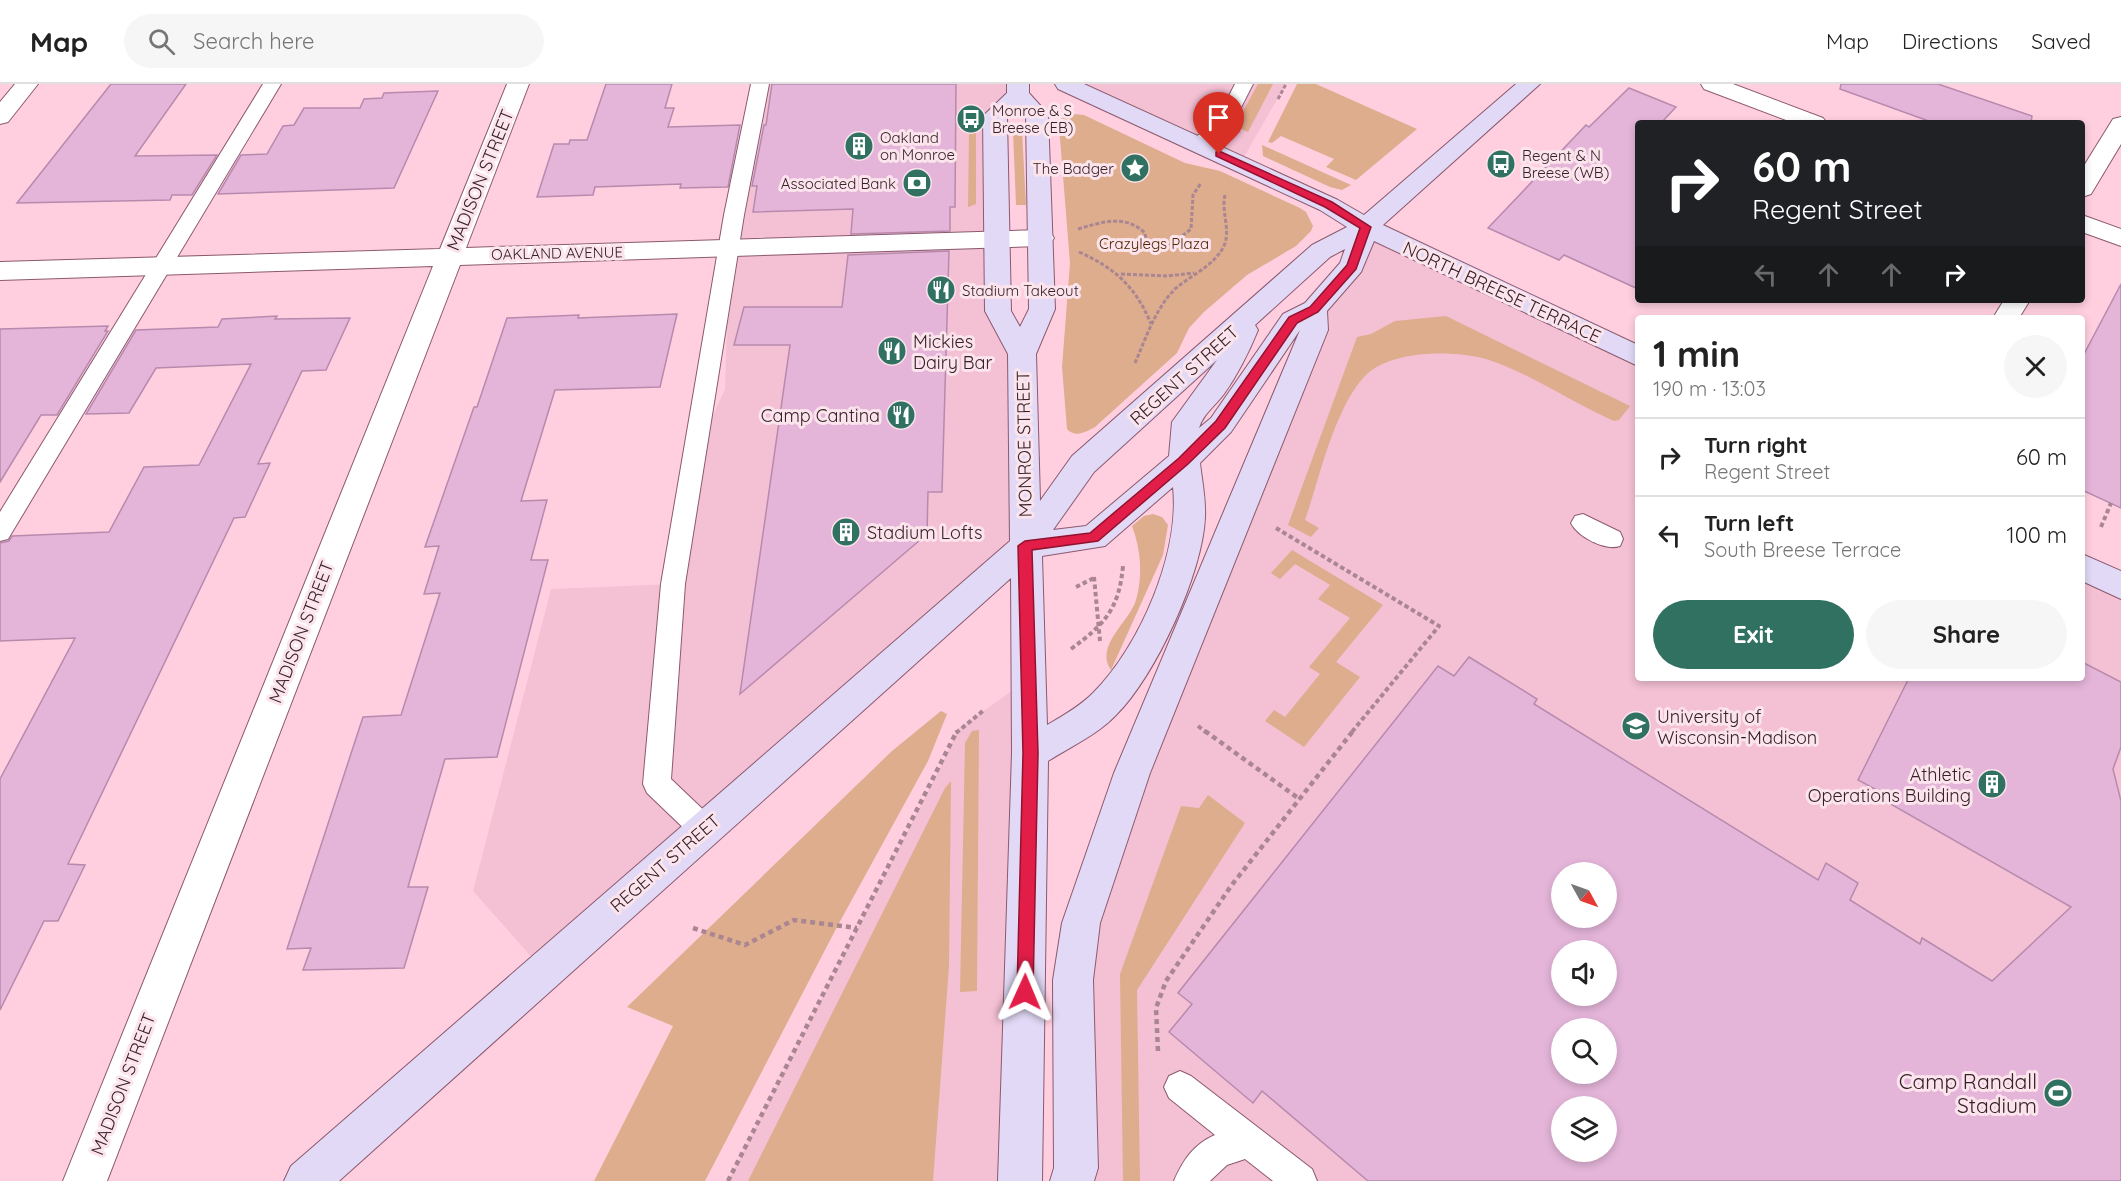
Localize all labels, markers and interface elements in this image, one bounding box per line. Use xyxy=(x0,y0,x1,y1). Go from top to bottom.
search box xyxy=(124,14,544,68)
text: Map xyxy=(30,24,88,59)
icon: search xyxy=(145,25,178,58)
text: Search here xyxy=(193,27,315,55)
text: Map xyxy=(1826,28,1869,54)
text: Directions xyxy=(1902,28,1998,54)
text: Saved xyxy=(2031,28,2091,54)
pin xyxy=(1193,92,1244,154)
place label: Monroe & S Breese (EB) xyxy=(992,101,1073,137)
icon: arrive xyxy=(1202,101,1235,134)
bus stop icon: Monroe & S Breese (EB) xyxy=(955,103,987,135)
street label: MADISON STREET xyxy=(441,106,519,254)
place label: Oakland on Monroe xyxy=(880,128,955,164)
building icon: Oakland on Monroe xyxy=(843,130,875,162)
text: 60 m xyxy=(1752,140,1852,193)
icon: right xyxy=(1653,144,1731,222)
place label: Regent & N Breese (WB) xyxy=(1522,146,1609,182)
bus stop icon: Regent & N Breese (WB) xyxy=(1485,148,1517,180)
place icon: The Badger xyxy=(1119,152,1151,184)
place label: The Badger xyxy=(1033,159,1114,178)
bank icon: Associated Bank xyxy=(901,167,933,199)
place label: Associated Bank xyxy=(781,174,896,193)
text: Regent Street xyxy=(1752,192,1923,226)
park label: Crazylegs Plaza xyxy=(1099,234,1209,253)
street label: NORTH BREESE TERRACE xyxy=(1399,236,1605,348)
street label: OAKLAND AVENUE xyxy=(491,242,623,264)
icon: left xyxy=(1749,258,1782,291)
icon: ahead xyxy=(1812,258,1845,291)
icon: ahead xyxy=(1875,258,1908,291)
icon: right xyxy=(1938,258,1971,291)
restaurant icon: Stadium Takeout xyxy=(925,274,957,306)
place label: Stadium Takeout xyxy=(962,281,1079,300)
street label: REGENT STREET xyxy=(1125,320,1243,430)
place label: Mickies Dairy Bar xyxy=(913,330,992,374)
text: 1 min xyxy=(1653,331,1740,376)
restaurant icon: Mickies Dairy Bar xyxy=(876,335,908,367)
button: close xyxy=(2004,335,2067,398)
street label: MONROE STREET xyxy=(1011,370,1037,518)
text: 190 m · 13:03 xyxy=(1653,376,1766,401)
restaurant icon: Camp Cantina xyxy=(885,399,917,431)
place label: Camp Cantina xyxy=(761,404,880,427)
text: Turn right xyxy=(1704,431,1808,459)
icon: right xyxy=(1653,441,1686,474)
text: 60 m xyxy=(2016,443,2067,471)
text: Regent Street xyxy=(1704,459,1830,484)
text: Turn left xyxy=(1704,509,1794,537)
building icon: Stadium Lofts xyxy=(830,516,862,548)
icon: left xyxy=(1653,519,1686,552)
place label: Stadium Lofts xyxy=(867,521,982,544)
text: 100 m xyxy=(2007,521,2067,549)
text: South Breese Terrace xyxy=(1704,537,1901,562)
street label: MADISON STREET xyxy=(263,558,339,706)
button: Exit xyxy=(1653,600,1854,669)
button: Share xyxy=(1866,600,2067,669)
place label: University of Wisconsin-Madison xyxy=(1657,705,1817,749)
school or university icon: University of Wisconsin-Madison xyxy=(1620,710,1652,742)
place label: Athletic Operations Building xyxy=(1808,763,1971,807)
building icon: Athletic Operations Building xyxy=(1976,768,2008,800)
street label: REGENT STREET xyxy=(605,809,725,917)
north arrow xyxy=(1551,862,1617,928)
map controls xyxy=(1551,862,1617,1162)
button: sound xyxy=(1551,940,1617,1006)
position arrow xyxy=(993,960,1057,1024)
street label: MADISON STREET xyxy=(85,1010,161,1158)
button: search xyxy=(1551,1018,1617,1084)
place label: Camp Randall Stadium xyxy=(1899,1068,2037,1118)
sports icon: Camp Randall Stadium xyxy=(2042,1077,2074,1109)
button: layers xyxy=(1551,1096,1617,1162)

